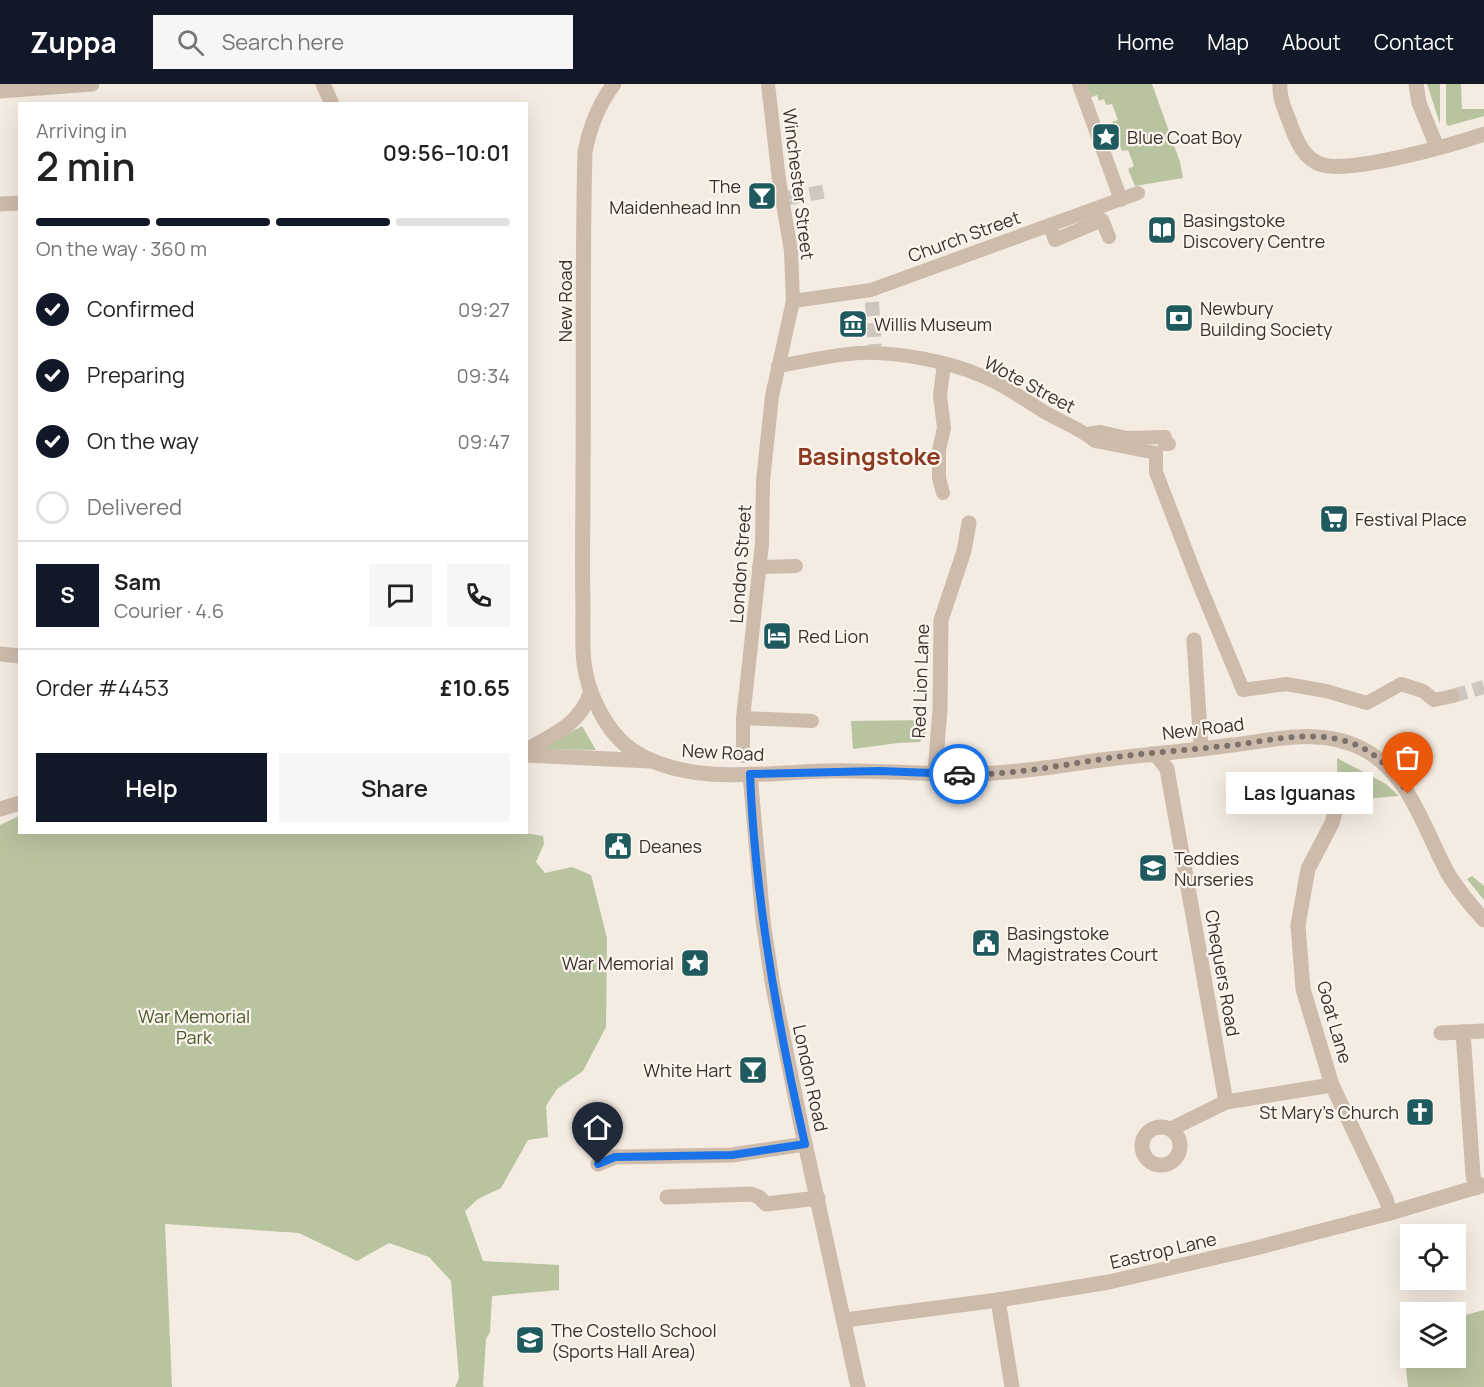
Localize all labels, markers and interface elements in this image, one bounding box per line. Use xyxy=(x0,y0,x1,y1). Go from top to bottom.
search box xyxy=(153,15,573,69)
text: Zuppa xyxy=(30,23,117,61)
icon: search xyxy=(174,26,207,59)
text: Search here xyxy=(222,27,344,57)
text: Home xyxy=(1117,28,1174,56)
text: Map xyxy=(1207,28,1249,56)
text: About xyxy=(1282,28,1341,56)
text: Contact xyxy=(1374,28,1454,56)
street label: Winchester Street xyxy=(778,107,820,261)
text: Arriving in xyxy=(36,117,127,144)
place icon: Blue Coat Boy xyxy=(1090,121,1122,153)
place label: Blue Coat Boy xyxy=(1127,125,1243,149)
text: 09:56–10:01 xyxy=(383,138,510,168)
text: 2 min xyxy=(36,139,135,193)
place label: The Maidenhead Inn xyxy=(609,174,741,219)
bar icon: The Maidenhead Inn xyxy=(746,180,778,212)
street label: Church Street xyxy=(905,205,1023,267)
place label: Basingstoke Discovery Centre xyxy=(1183,208,1325,253)
library icon: Basingstoke Discovery Centre xyxy=(1146,214,1178,246)
text: On the way · 360 m xyxy=(36,235,207,262)
street label: New Road xyxy=(553,260,577,342)
icon: check xyxy=(36,293,69,326)
text: Confirmed xyxy=(87,294,195,324)
text: 09:27 xyxy=(458,296,510,323)
place label: Newbury Building Society xyxy=(1200,296,1333,341)
bank icon: Newbury Building Society xyxy=(1163,302,1195,334)
museum icon: Willis Museum xyxy=(837,308,869,340)
place label: Willis Museum xyxy=(874,312,992,336)
street label: Wote Street xyxy=(980,350,1080,418)
icon: check xyxy=(36,359,69,392)
text: Preparing xyxy=(87,360,185,390)
text: 09:34 xyxy=(457,362,510,389)
icon: check xyxy=(36,425,69,458)
text: On the way xyxy=(87,426,199,456)
text: 09:47 xyxy=(458,428,510,455)
district label: Basingstoke xyxy=(797,439,941,472)
text: Delivered xyxy=(87,492,182,522)
supermarket icon: Festival Place xyxy=(1318,503,1350,535)
street label: London Street xyxy=(724,504,756,624)
place label: Festival Place xyxy=(1355,507,1467,531)
button: chat xyxy=(369,564,432,627)
button: phone xyxy=(447,564,510,627)
text: Sam xyxy=(114,567,161,597)
text: S xyxy=(60,580,75,610)
text: Courier · 4.6 xyxy=(114,597,224,624)
hotel icon: Red Lion xyxy=(761,620,793,652)
street label: Red Lion Lane xyxy=(906,623,934,739)
place label: Red Lion xyxy=(798,624,869,648)
text: Order #4453 xyxy=(36,673,169,703)
text: £10.65 xyxy=(440,673,510,703)
street label: New Road xyxy=(1161,711,1245,745)
pin xyxy=(1382,732,1433,794)
street label: New Road xyxy=(681,738,765,766)
icon: bag xyxy=(1391,741,1424,774)
courier xyxy=(929,744,989,804)
button: Help xyxy=(36,753,267,822)
button: Share xyxy=(279,753,510,822)
icon: car xyxy=(943,758,976,791)
callout: Las Iguanas xyxy=(1225,773,1372,815)
text: Las Iguanas xyxy=(1243,779,1356,806)
public building icon: Deanes xyxy=(602,830,634,862)
place label: Deanes xyxy=(639,834,702,858)
place label: Teddies Nurseries xyxy=(1174,846,1254,891)
school or university icon: Teddies Nurseries xyxy=(1137,852,1169,884)
street label: Chequers Road xyxy=(1200,908,1246,1038)
place label: Basingstoke Magistrates Court xyxy=(1007,921,1158,966)
public building icon: Basingstoke Magistrates Court xyxy=(970,927,1002,959)
place icon: War Memorial xyxy=(679,947,711,979)
place label: War Memorial xyxy=(562,951,674,975)
street label: Goat Lane xyxy=(1312,978,1358,1066)
park label: War Memorial Park xyxy=(138,1004,250,1049)
street label: London Road xyxy=(788,1022,834,1134)
bar icon: White Hart xyxy=(737,1054,769,1086)
place label: White Hart xyxy=(643,1058,732,1082)
church icon: St Mary's Church xyxy=(1404,1096,1436,1128)
place label: St Mary's Church xyxy=(1259,1100,1399,1124)
pin xyxy=(572,1102,623,1164)
icon: home xyxy=(581,1111,614,1144)
map controls xyxy=(1400,1224,1466,1368)
button: locate xyxy=(1400,1224,1466,1290)
street label: Eastrop Lane xyxy=(1107,1226,1219,1274)
button: layers xyxy=(1400,1302,1466,1368)
place label: The Costello School (Sports Hall Area) xyxy=(551,1318,717,1363)
school or university icon: The Costello School (Sports Hall Area) xyxy=(514,1324,546,1356)

